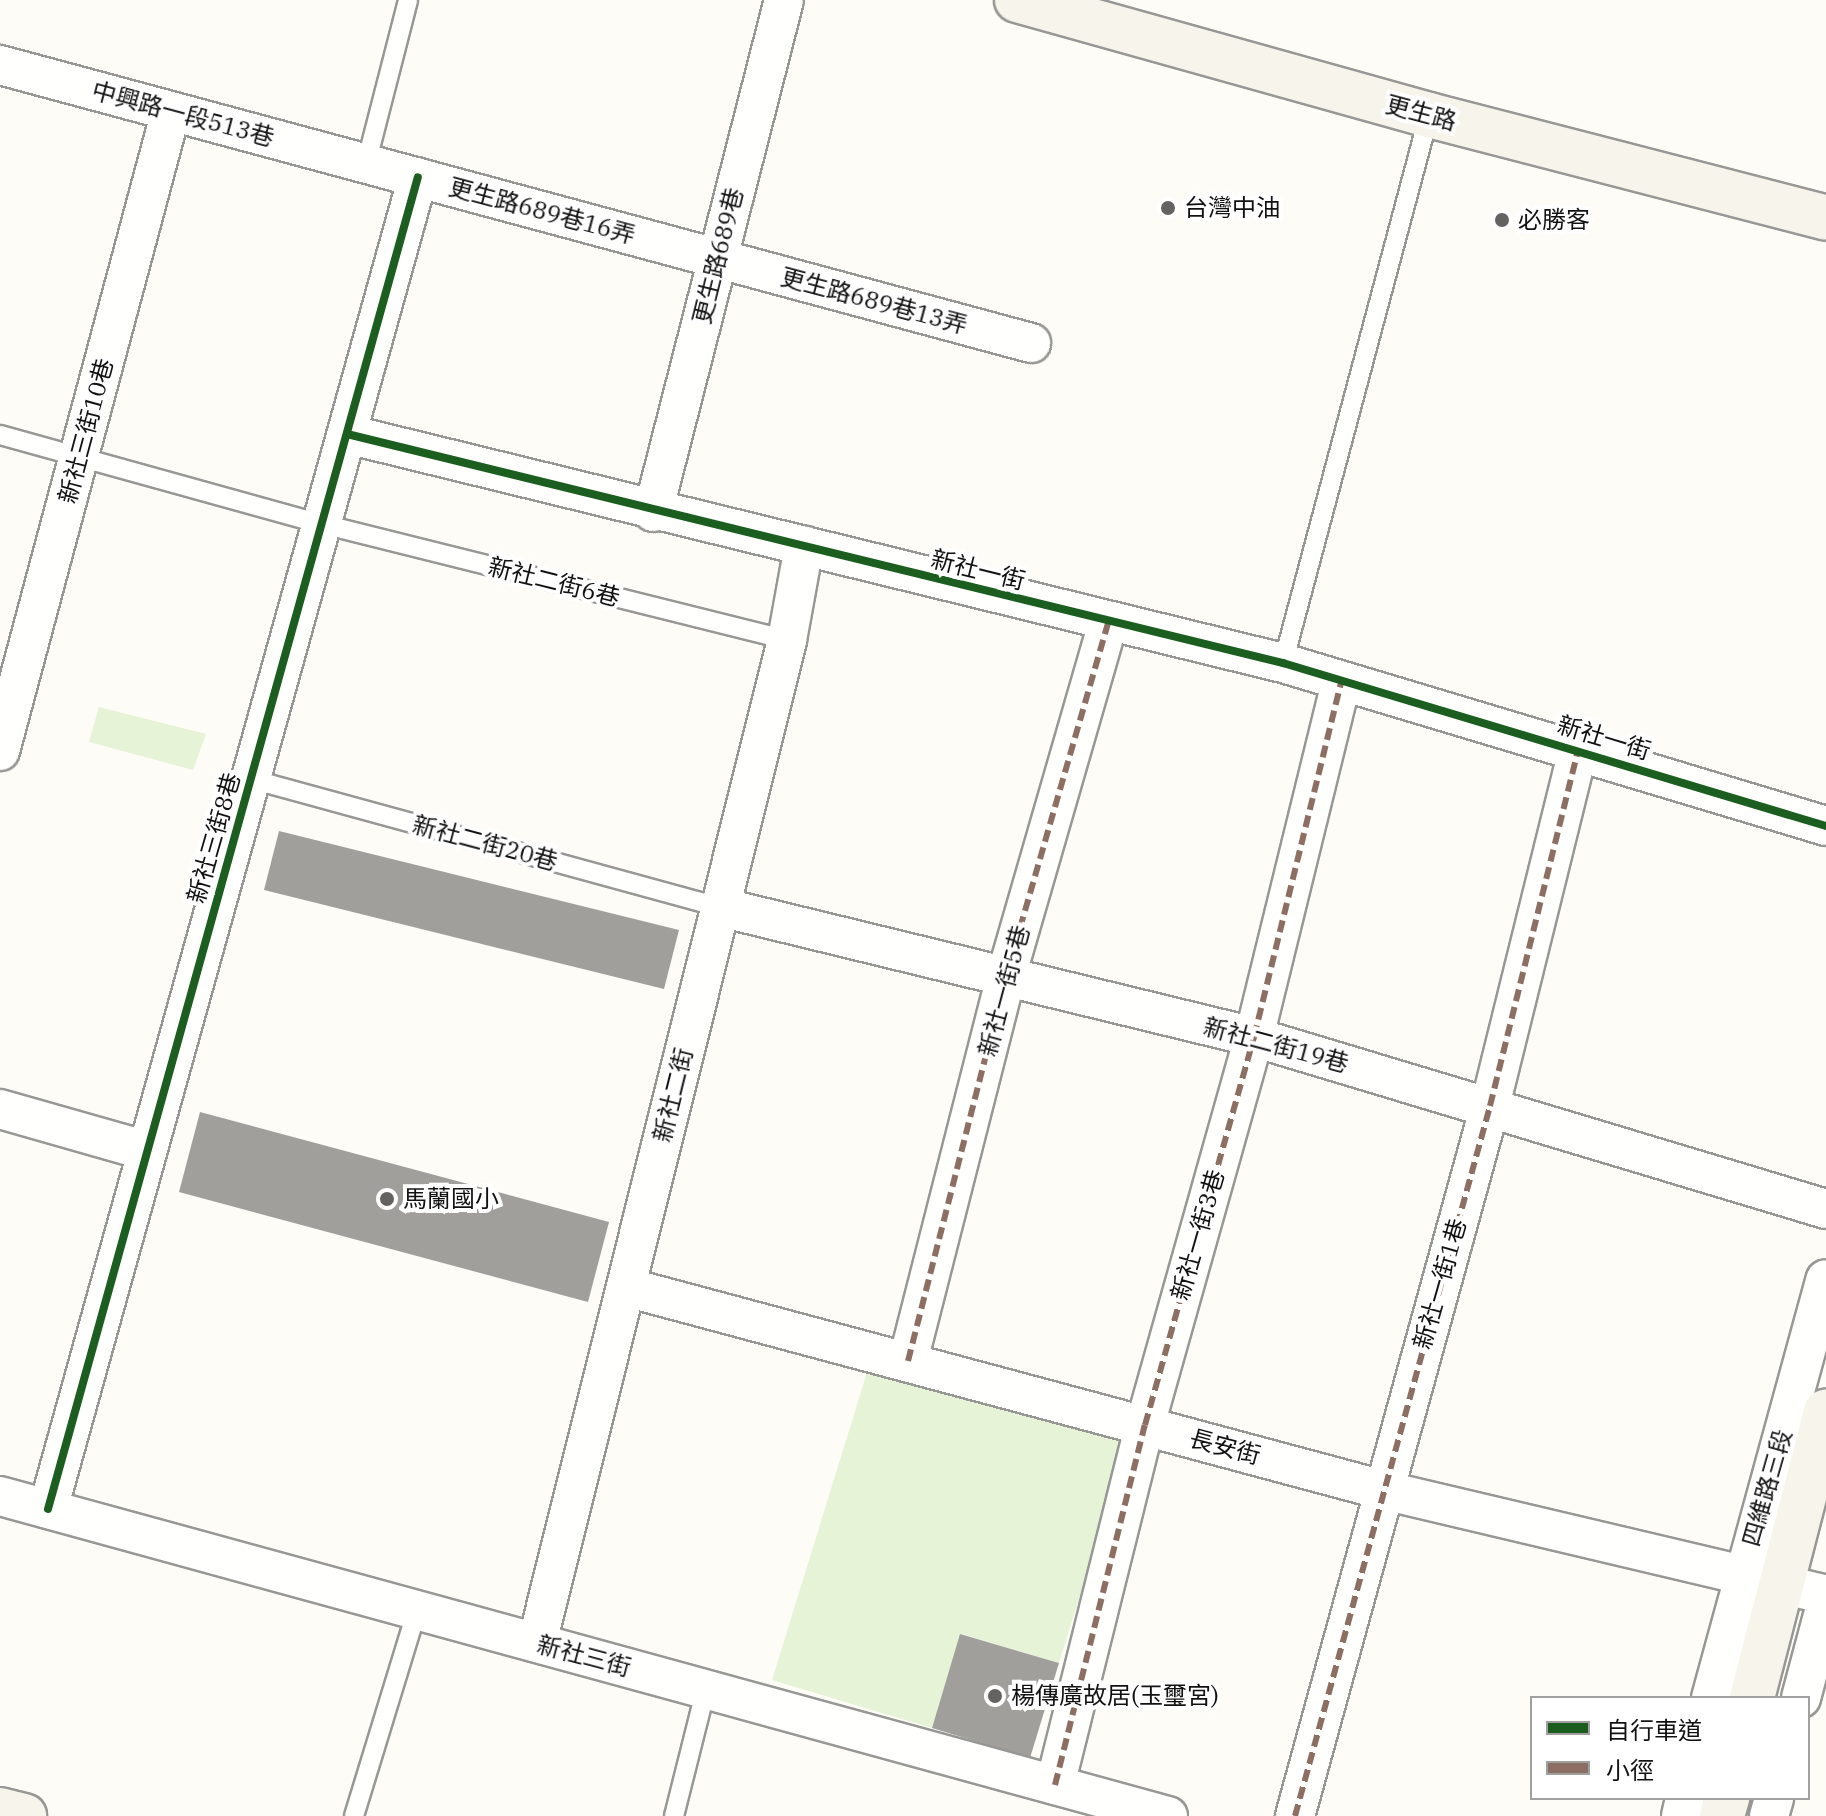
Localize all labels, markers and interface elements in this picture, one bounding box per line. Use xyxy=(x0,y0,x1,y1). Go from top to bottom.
street label: 中興路一段513巷 xyxy=(89,76,277,152)
street label: 更生路 xyxy=(1382,90,1460,136)
street label: 更生路689巷16弄 xyxy=(446,172,638,250)
street label: 更生路689巷 xyxy=(687,185,749,327)
place label: 台灣中油 xyxy=(1184,194,1280,222)
marker: 台灣中油 xyxy=(1159,199,1177,217)
place label: 必勝客 xyxy=(1518,206,1590,234)
marker: 必勝客 xyxy=(1493,211,1511,229)
street label: 更生路689巷13弄 xyxy=(778,262,970,340)
street label: 新社三街10巷 xyxy=(53,355,119,507)
street label: 新社一街 xyxy=(928,544,1028,596)
street label: 新社二街6巷 xyxy=(485,552,623,612)
street label: 新社一街 xyxy=(1554,710,1654,766)
street label: 新社三街8巷 xyxy=(182,769,246,907)
street label: 新社二街20巷 xyxy=(409,810,561,876)
street label: 新社一街5巷 xyxy=(973,922,1035,1060)
street label: 新社二街19巷 xyxy=(1200,1012,1352,1078)
street label: 新社二街 xyxy=(647,1045,699,1145)
street label: 新社一街3巷 xyxy=(1166,1166,1230,1304)
place label: 馬蘭國小 xyxy=(403,1185,499,1213)
marker: 馬蘭國小 xyxy=(378,1190,396,1208)
street label: 新社一街1巷 xyxy=(1408,1215,1472,1353)
street label: 長安街 xyxy=(1186,1424,1264,1470)
street label: 四維路三段 xyxy=(1737,1426,1797,1550)
street label: 新社三街 xyxy=(534,1630,634,1682)
place label: 楊傳廣故居(玉璽宮) xyxy=(1011,1682,1219,1710)
marker: 楊傳廣故居(玉璽宮) xyxy=(986,1687,1004,1705)
legend xyxy=(1530,1696,1810,1800)
text: 自行車道 xyxy=(1606,1714,1702,1746)
text: 小徑 xyxy=(1606,1754,1654,1786)

